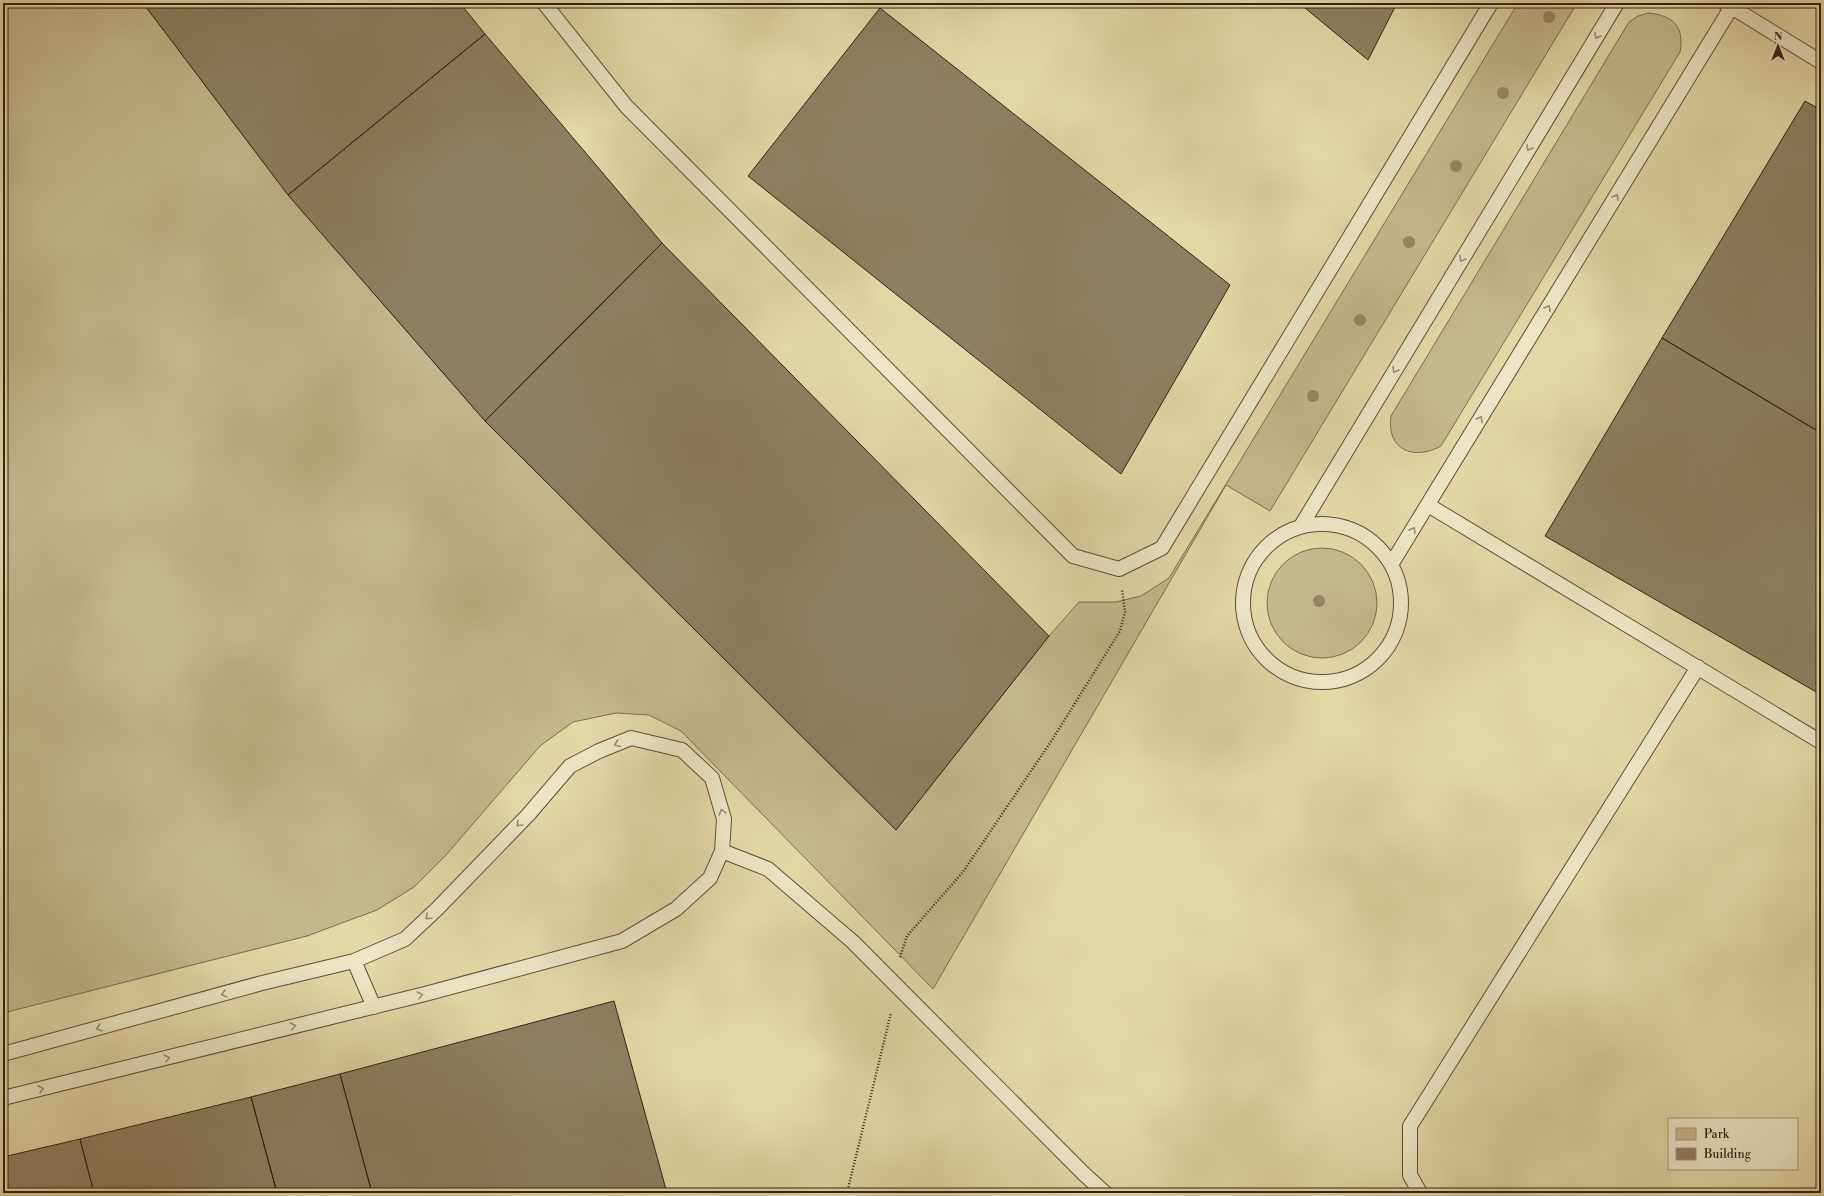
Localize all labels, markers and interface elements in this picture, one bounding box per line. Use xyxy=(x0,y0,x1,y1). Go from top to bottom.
north arrow xyxy=(1758,26,1798,66)
text: N xyxy=(1774,30,1783,44)
one-way arrow xyxy=(1594,32,1601,39)
one-way arrow xyxy=(1527,144,1534,151)
one-way arrow xyxy=(1611,194,1618,201)
one-way arrow xyxy=(1459,255,1467,262)
one-way arrow xyxy=(1543,305,1550,312)
one-way arrow xyxy=(1392,366,1399,373)
one-way arrow xyxy=(1476,416,1483,423)
one-way arrow xyxy=(1408,527,1415,534)
one-way arrow xyxy=(614,739,621,747)
one-way arrow xyxy=(718,809,727,816)
one-way arrow xyxy=(516,819,524,827)
one-way arrow xyxy=(425,913,433,920)
one-way arrow xyxy=(221,989,228,998)
one-way arrow xyxy=(416,992,423,1000)
one-way arrow xyxy=(95,1023,102,1032)
one-way arrow xyxy=(290,1023,296,1031)
one-way arrow xyxy=(164,1054,170,1062)
one-way arrow xyxy=(38,1085,44,1093)
legend xyxy=(1668,1118,1798,1170)
text: Park xyxy=(1704,1127,1730,1142)
text: Building xyxy=(1703,1147,1752,1162)

